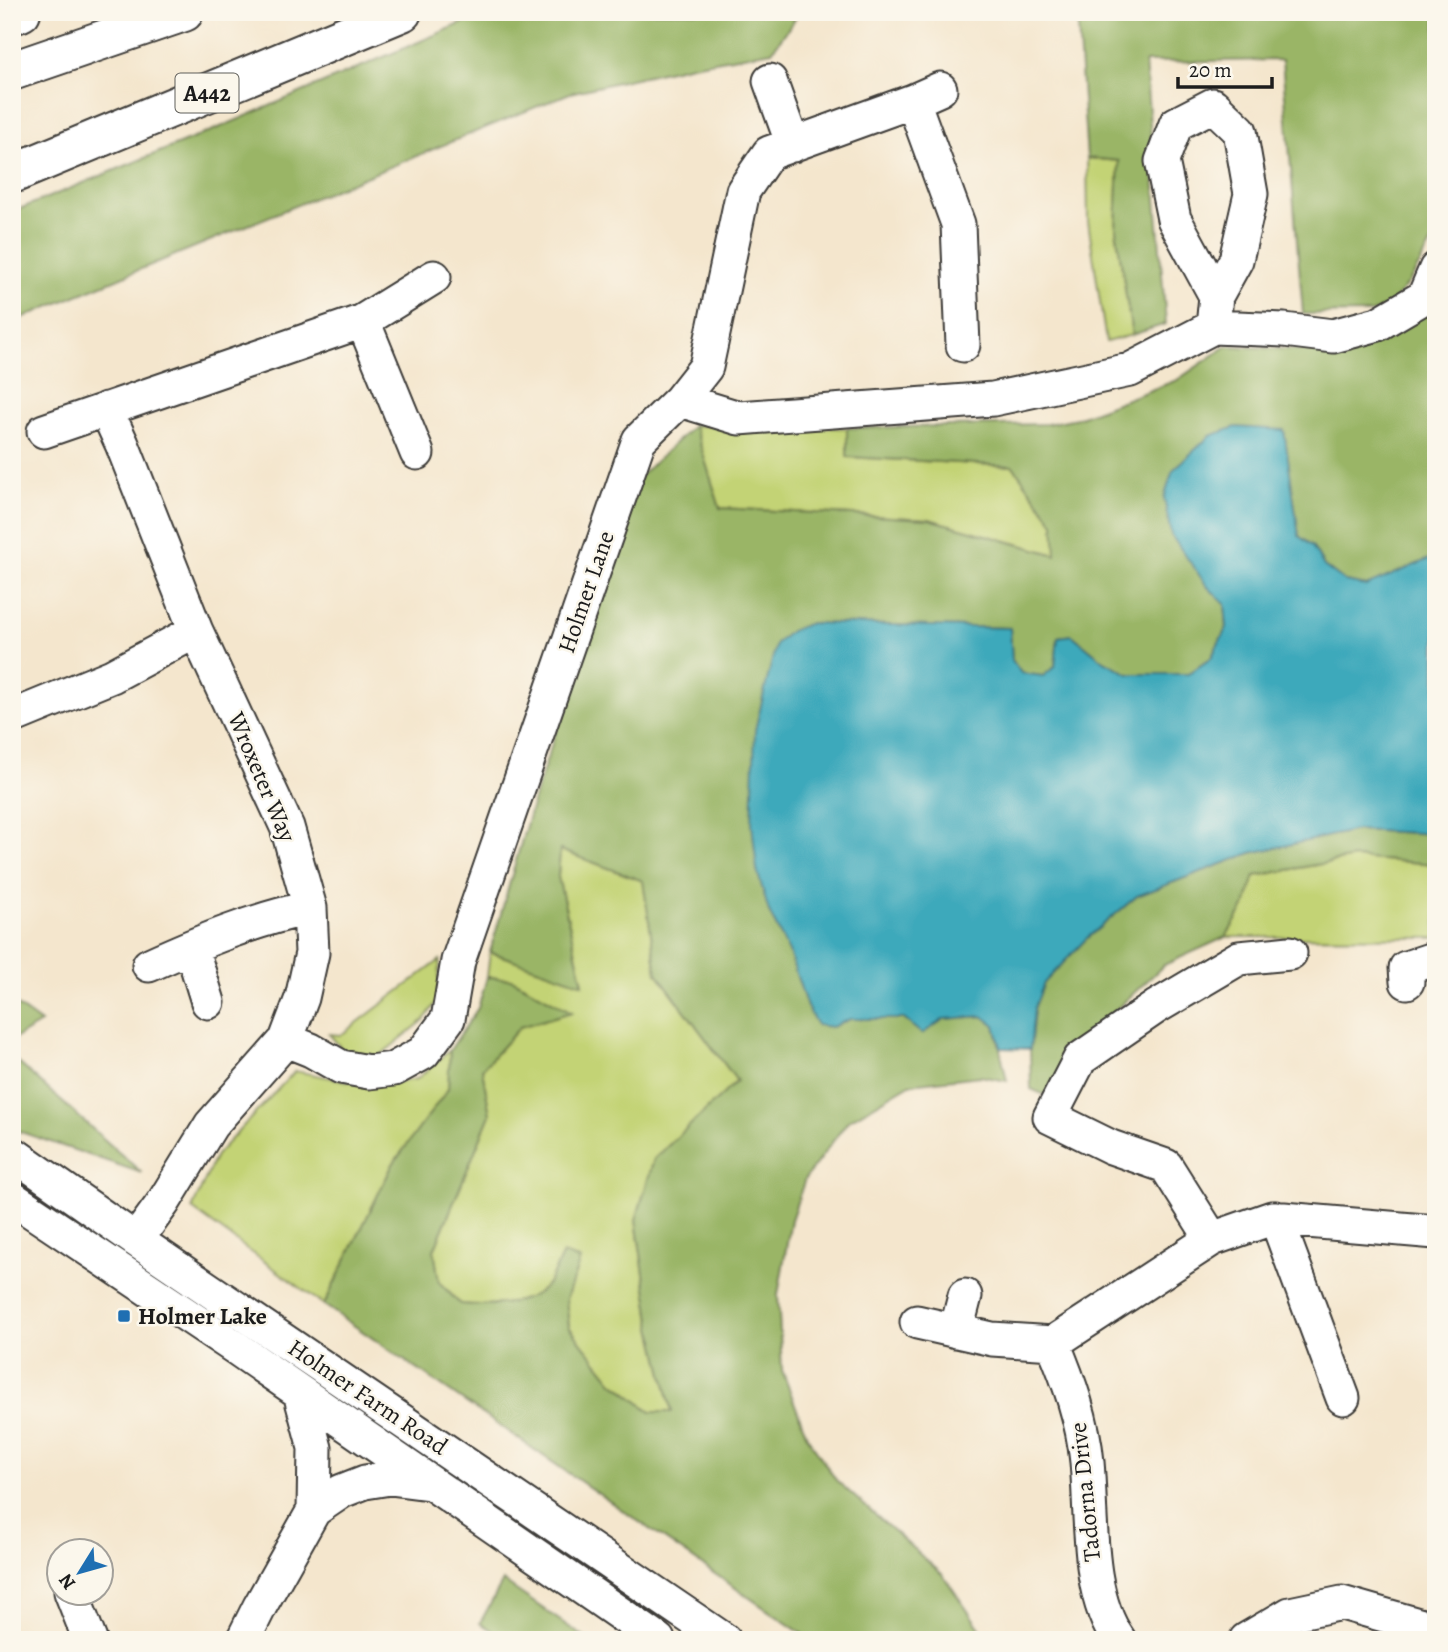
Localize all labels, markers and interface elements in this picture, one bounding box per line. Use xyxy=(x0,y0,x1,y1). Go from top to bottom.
scale bar xyxy=(1178,46,1273,90)
text: 20 m xyxy=(1189,56,1232,84)
road number: A442 xyxy=(176,74,238,113)
street label: Holmer Lane xyxy=(550,527,622,657)
street label: Wroxeter Way xyxy=(220,706,304,847)
place label: Holmer Lake xyxy=(138,1300,267,1332)
marker: Holmer Lake xyxy=(116,1308,132,1324)
street label: Holmer Farm Road xyxy=(282,1332,454,1462)
street label: Tadorna Drive xyxy=(1062,1421,1108,1563)
north arrow xyxy=(46,1536,116,1606)
text: N xyxy=(53,1568,82,1595)

